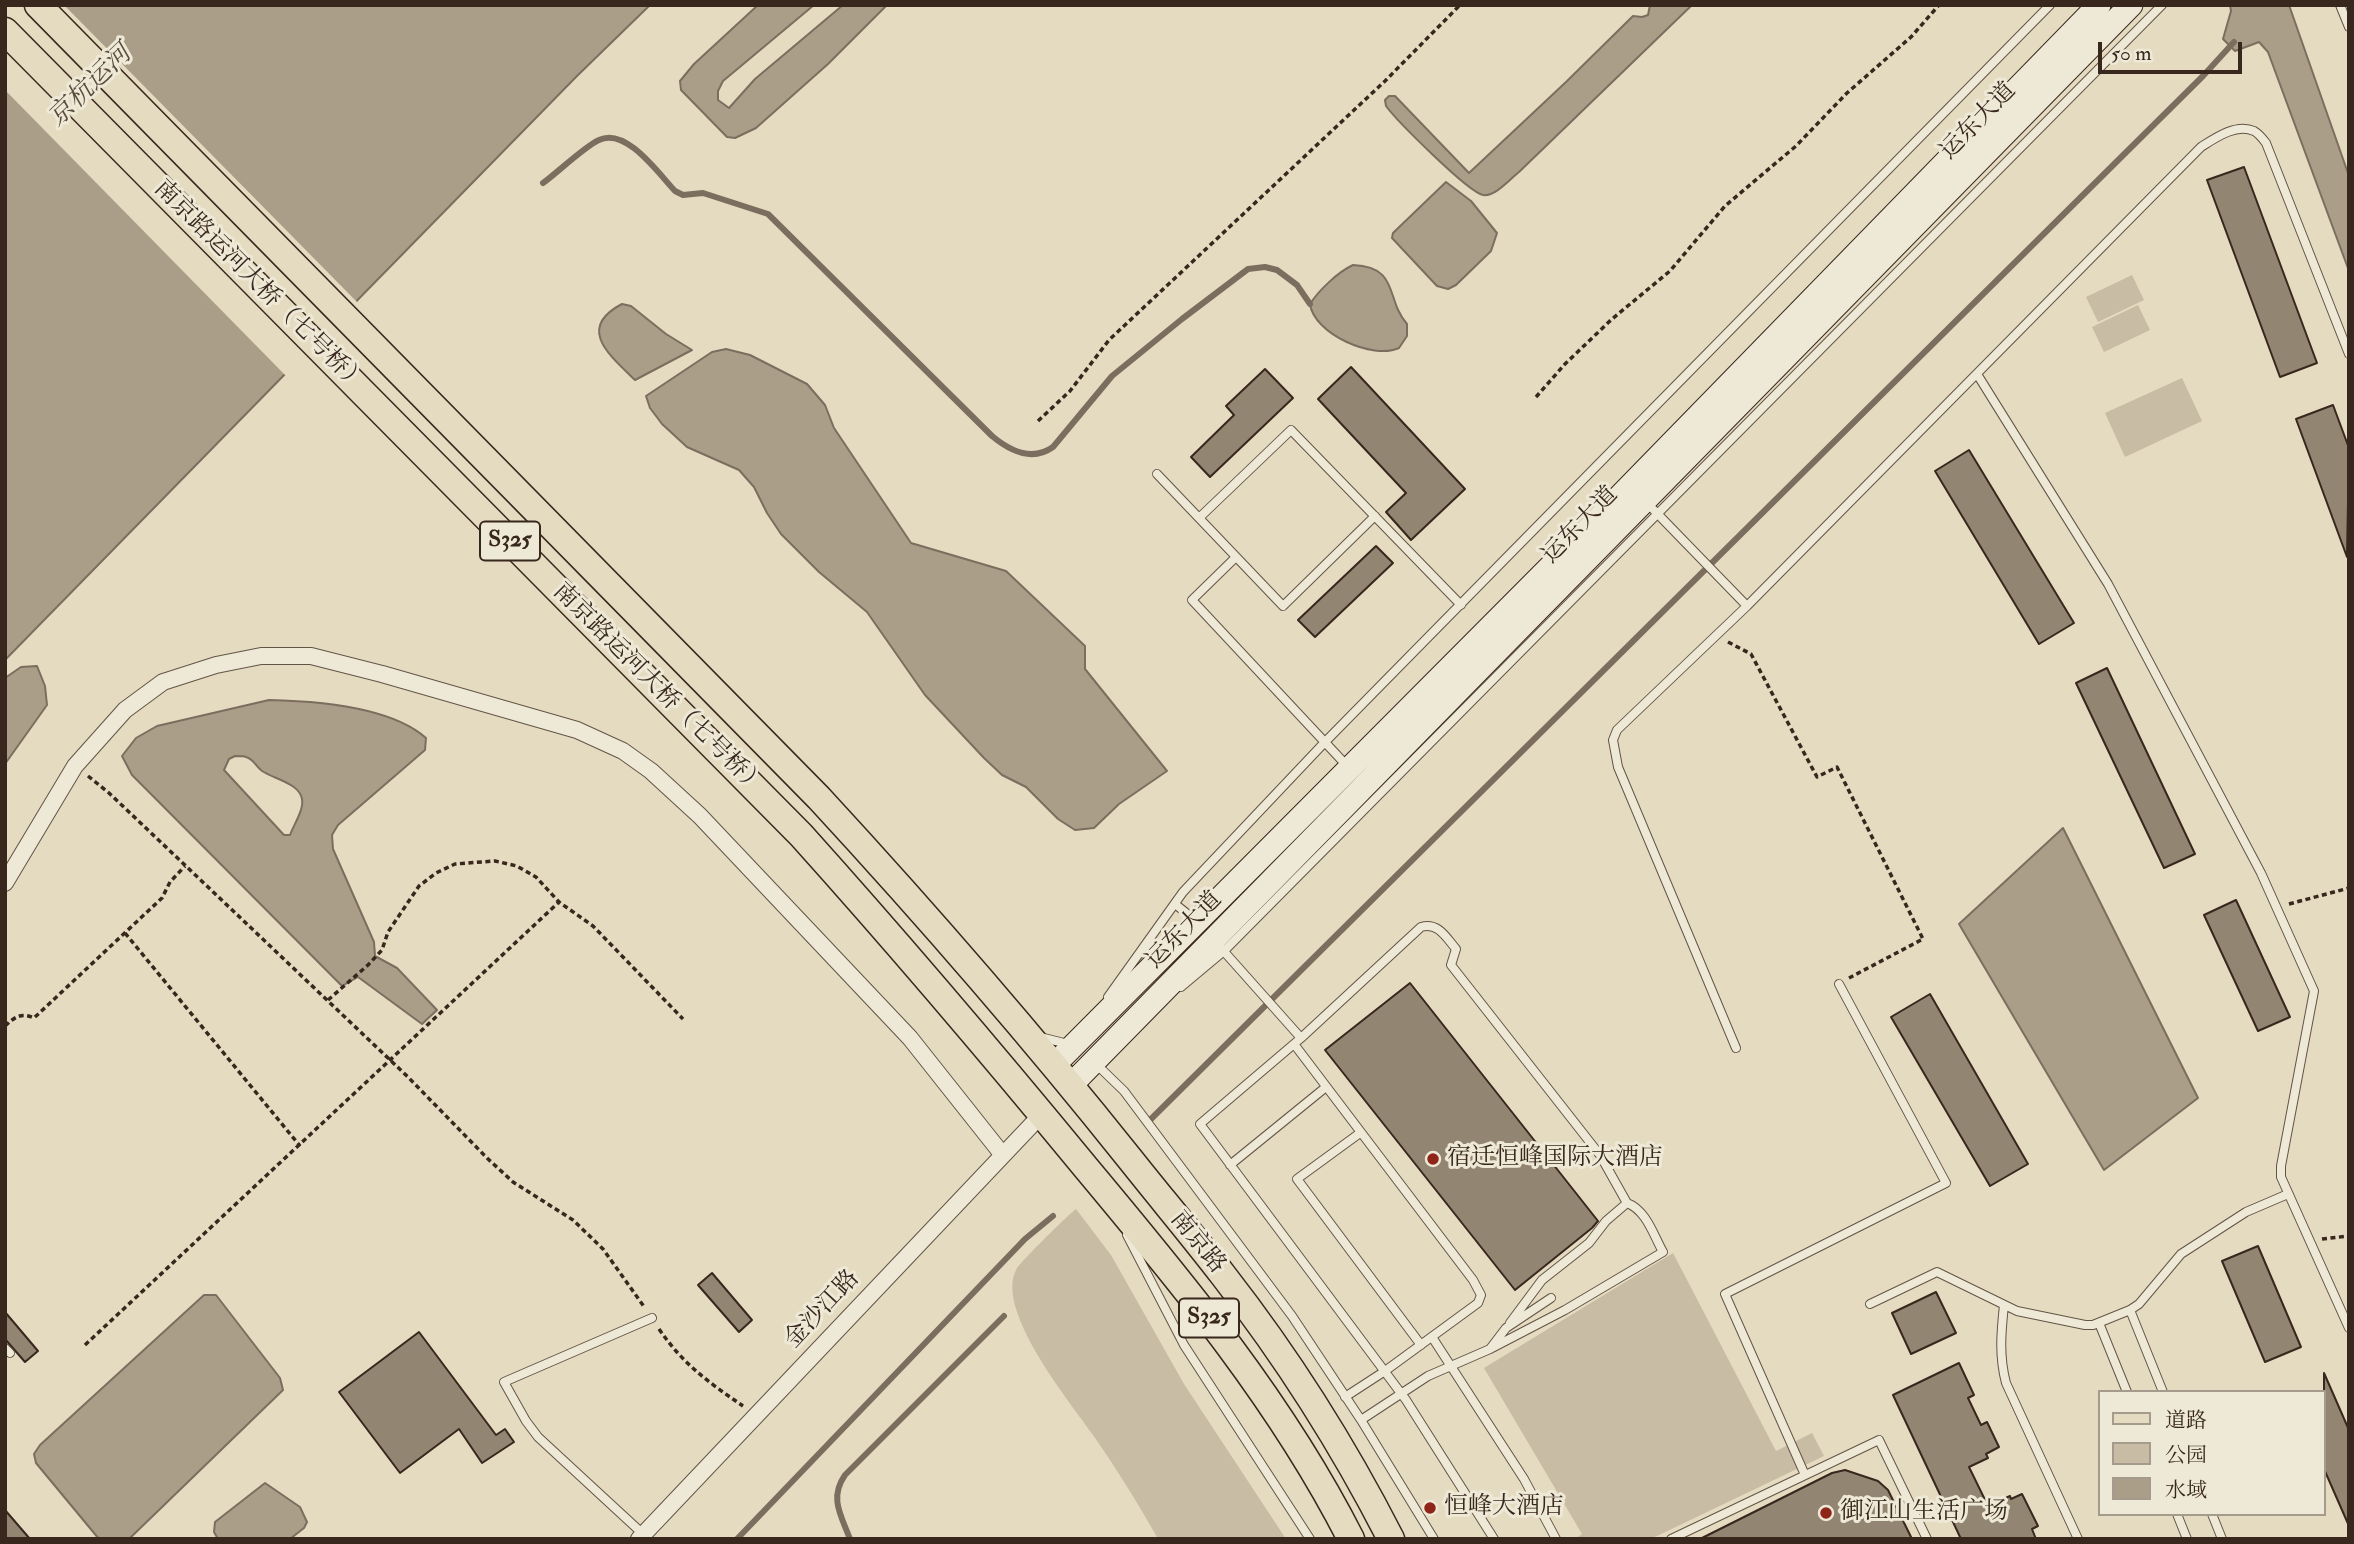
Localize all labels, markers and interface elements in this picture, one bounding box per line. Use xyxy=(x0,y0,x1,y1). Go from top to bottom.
scale bar xyxy=(2102,28,2246,72)
water label: 京杭运河 xyxy=(43,40,139,134)
text: 50 m xyxy=(2111,40,2152,67)
street label: 运东大道 xyxy=(1935,77,2023,167)
street label: 南京路运河大桥（七号桥） xyxy=(147,175,371,399)
street label: 运东大道 xyxy=(1537,481,1625,571)
road number: S325 xyxy=(480,522,540,561)
street label: 南京路运河大桥（七号桥） xyxy=(546,578,770,802)
street label: 运东大道 xyxy=(1141,886,1229,976)
place label: 宿迁恒峰国际大酒店 xyxy=(1447,1145,1663,1173)
marker: 宿迁恒峰国际大酒店 xyxy=(1425,1151,1441,1167)
street label: 南京路 xyxy=(1163,1206,1231,1280)
street label: 金沙江路 xyxy=(780,1265,866,1355)
road number: S325 xyxy=(1179,1298,1239,1338)
legend xyxy=(2098,1390,2326,1516)
text: 道路 xyxy=(2165,1407,2207,1434)
text: 公园 xyxy=(2165,1442,2207,1469)
text: 水域 xyxy=(2165,1477,2207,1504)
place label: 恒峰大酒店 xyxy=(1444,1494,1564,1522)
place label: 御江山生活广场 xyxy=(1840,1499,2008,1527)
marker: 恒峰大酒店 xyxy=(1422,1500,1438,1516)
marker: 御江山生活广场 xyxy=(1818,1505,1834,1521)

